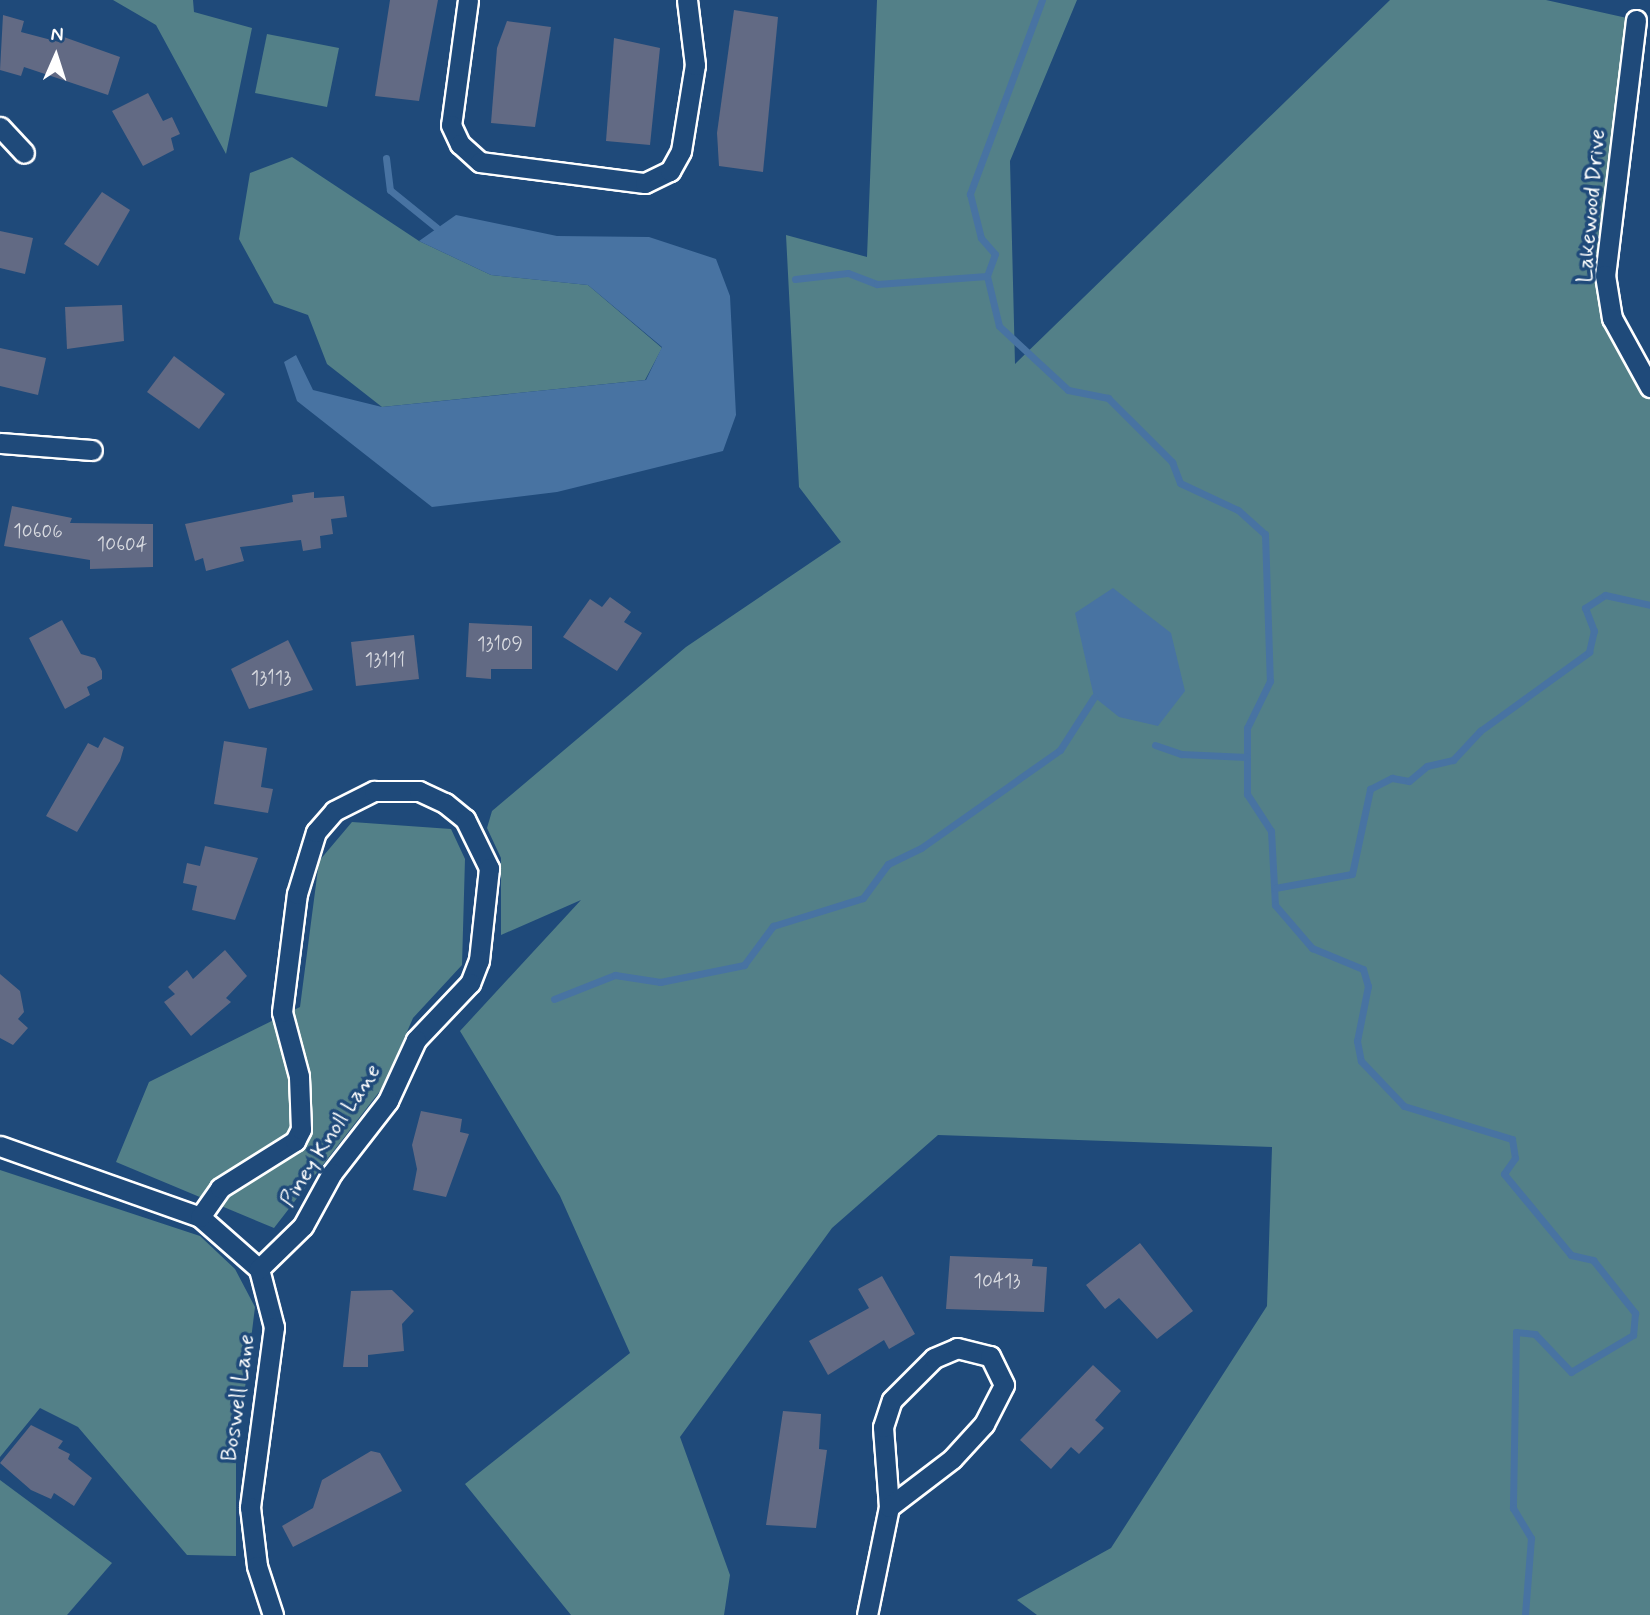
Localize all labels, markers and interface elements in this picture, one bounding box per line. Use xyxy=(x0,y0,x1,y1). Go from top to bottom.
north arrow xyxy=(21,21,91,91)
text: N xyxy=(50,22,64,47)
street label: Lakewood Drive xyxy=(1572,129,1612,283)
house number: 10606 xyxy=(13,521,63,543)
house number: 10604 xyxy=(97,534,147,556)
house number: 13109 xyxy=(477,634,523,656)
house number: 13111 xyxy=(365,650,405,672)
house number: 13113 xyxy=(251,668,291,690)
street label: Piney Knoll Lane xyxy=(275,1060,387,1212)
house number: 10413 xyxy=(973,1271,1021,1293)
street label: Boswell Lane xyxy=(216,1332,262,1464)

